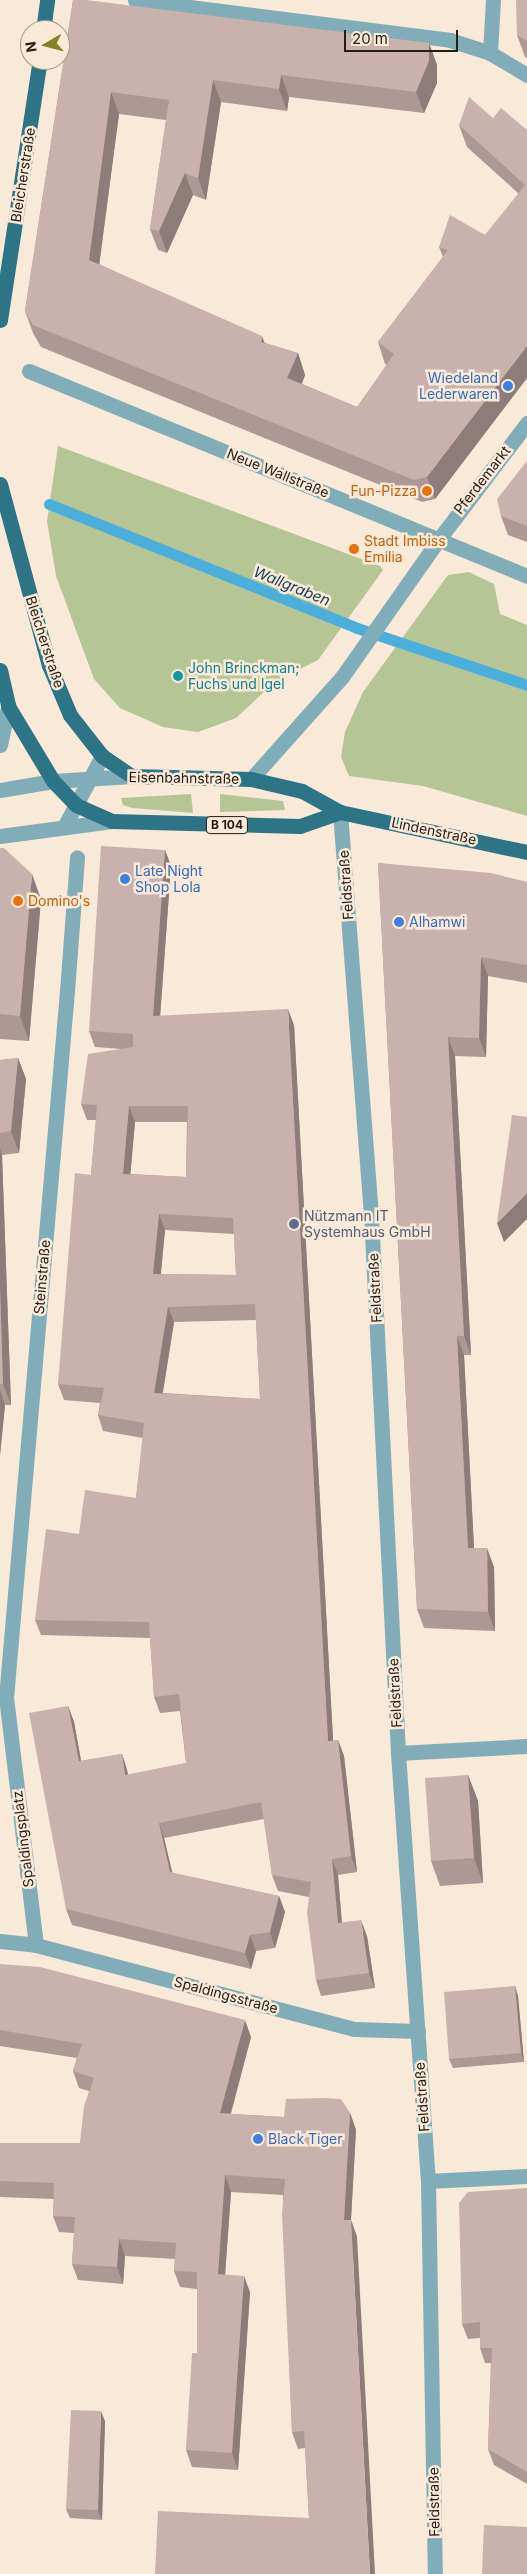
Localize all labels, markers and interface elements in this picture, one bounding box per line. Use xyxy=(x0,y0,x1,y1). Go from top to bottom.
north arrow xyxy=(20,20,70,70)
scale bar xyxy=(347,20,461,52)
text: 20 m xyxy=(352,29,388,48)
text: N xyxy=(21,41,40,53)
street label: Bleicherstraße xyxy=(7,126,39,224)
place label: Wiedeland Lederwaren xyxy=(419,370,498,402)
marker: Wiedeland Lederwaren xyxy=(502,380,514,392)
street label: Pferdemarkt xyxy=(450,443,514,517)
street label: Neue Wallstraße xyxy=(224,445,332,501)
place label: Fun-Pizza xyxy=(351,483,417,499)
marker: Fun-Pizza xyxy=(421,485,433,497)
place label: Stadt Imbiss Emilia xyxy=(364,533,446,566)
marker: Stadt Imbiss Emilia xyxy=(348,543,360,555)
water label: Wallgraben xyxy=(251,562,333,610)
street label: Bleicherstraße xyxy=(22,594,68,690)
place label: John Brinckman; Fuchs und Igel xyxy=(188,660,299,692)
marker: John Brinckman; Fuchs und Igel xyxy=(172,670,184,682)
street label: Eisenbahnstraße xyxy=(129,769,239,787)
street label: Lindenstraße xyxy=(390,814,478,848)
road number: B 104 xyxy=(206,816,248,834)
street label: Feldstraße xyxy=(335,850,357,920)
place label: Late Night Shop Lola xyxy=(135,863,203,896)
marker: Late Night Shop Lola xyxy=(119,873,131,885)
place label: Domino's xyxy=(28,893,90,909)
marker: Domino's xyxy=(12,895,24,907)
place label: Alhamwi xyxy=(409,914,465,930)
marker: Alhamwi xyxy=(393,916,405,928)
place label: Nützmann IT Systemhaus GmbH xyxy=(304,1208,431,1240)
marker: Nützmann IT Systemhaus GmbH xyxy=(288,1218,300,1230)
street label: Steinstraße xyxy=(30,1239,54,1315)
street label: Feldstraße xyxy=(365,1253,385,1323)
street label: Feldstraße xyxy=(385,1658,405,1728)
street label: Spaldingsplatz xyxy=(9,1790,37,1888)
street label: Spaldingsstraße xyxy=(172,1973,280,2017)
street label: Feldstraße xyxy=(411,2062,433,2132)
place label: Black Tiger xyxy=(268,2131,342,2147)
marker: Black Tiger xyxy=(252,2133,264,2145)
street label: Feldstraße xyxy=(425,2467,443,2537)

